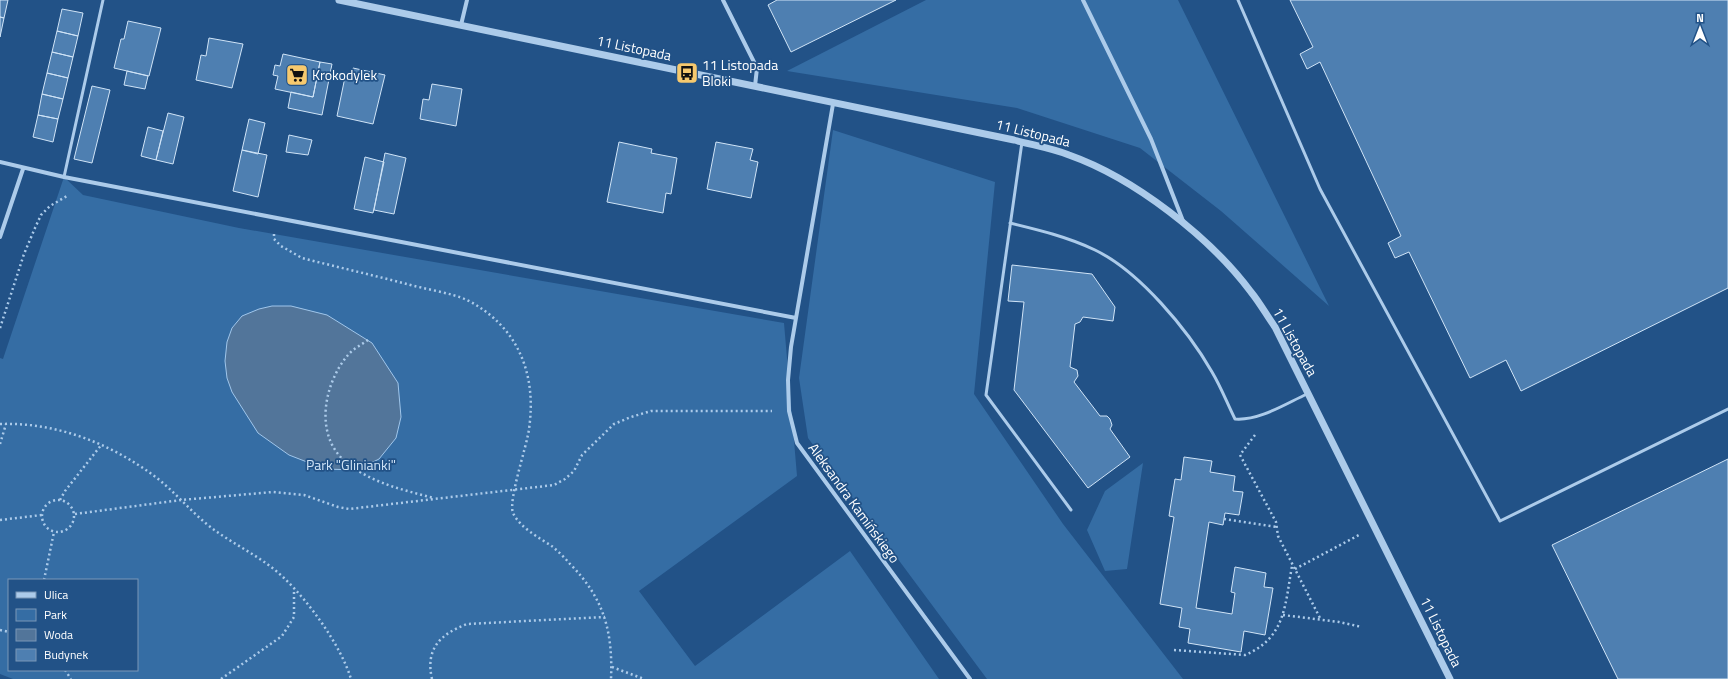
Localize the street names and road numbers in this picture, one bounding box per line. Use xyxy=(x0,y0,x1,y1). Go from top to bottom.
street label: 11 Listopada xyxy=(595,29,674,66)
street label: 11 Listopada xyxy=(994,113,1073,152)
street label: 11 Listopada xyxy=(1268,303,1323,380)
street label: Aleksandra Kamińskiego xyxy=(804,438,905,567)
street label: 11 Listopada xyxy=(1415,593,1468,671)

